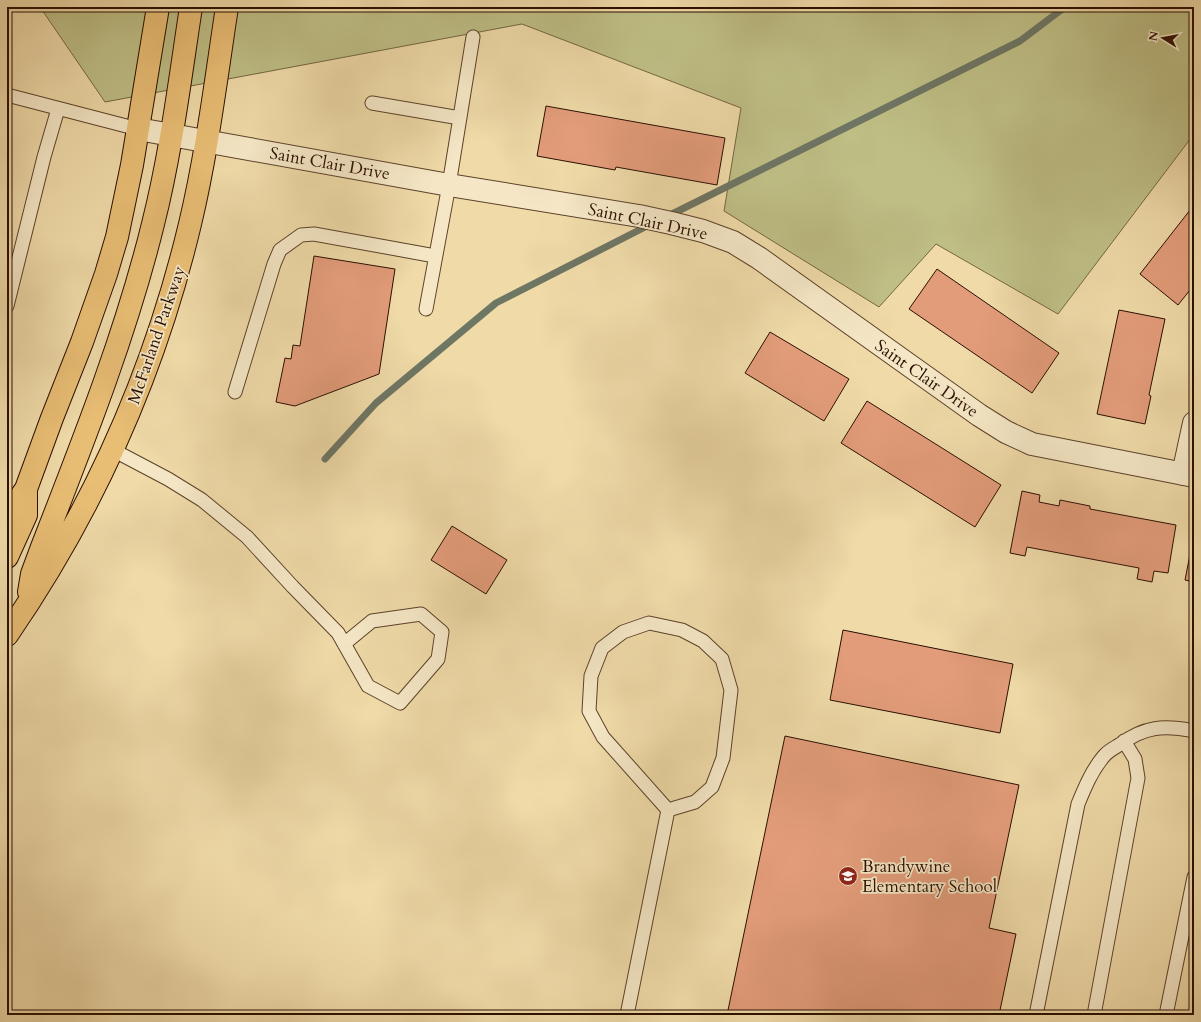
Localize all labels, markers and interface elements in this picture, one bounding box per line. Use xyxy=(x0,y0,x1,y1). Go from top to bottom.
north arrow xyxy=(1143,18,1183,58)
text: N xyxy=(1145,30,1162,42)
street label: Saint Clair Drive xyxy=(268,142,392,185)
street label: Saint Clair Drive xyxy=(586,198,710,245)
street label: McFarland Parkway xyxy=(122,263,191,407)
street label: Saint Clair Drive xyxy=(870,334,983,423)
place label: Brandywine Elementary School xyxy=(862,855,998,898)
school or university icon: Brandywine Elementary School xyxy=(837,865,859,887)

